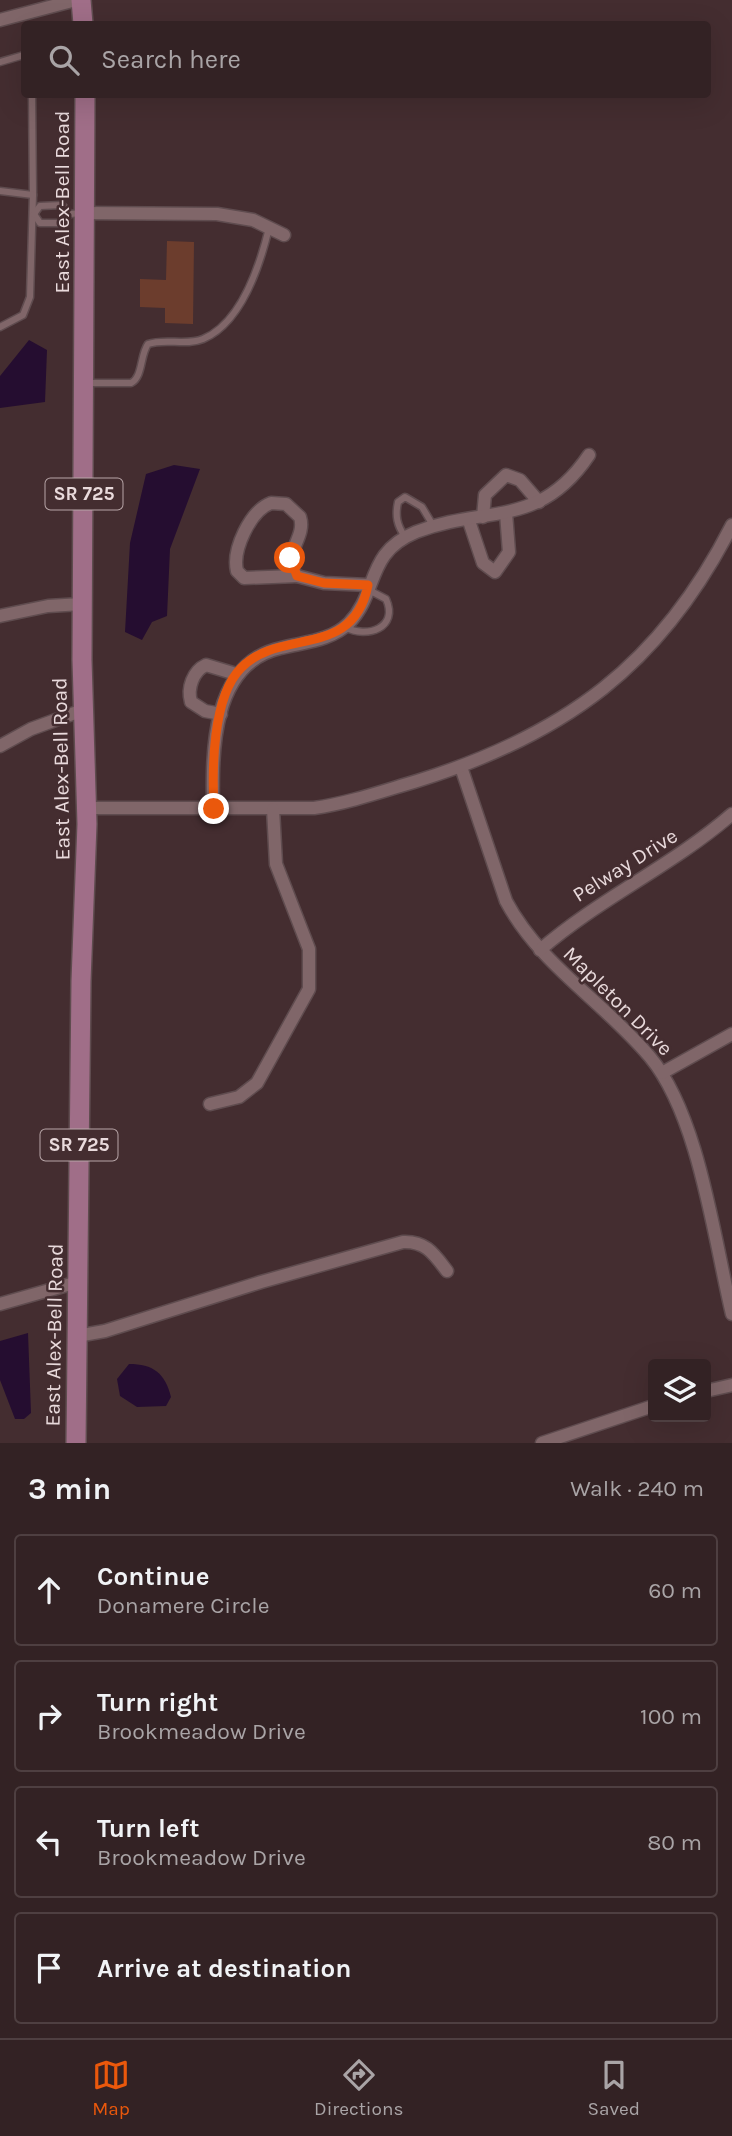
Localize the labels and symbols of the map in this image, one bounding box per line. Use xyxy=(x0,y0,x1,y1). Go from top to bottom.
street label: East Alex-Bell Road xyxy=(50,111,74,293)
road number: SR 725 xyxy=(46,478,122,509)
route start xyxy=(274,542,305,573)
street label: East Alex-Bell Road xyxy=(47,677,75,861)
route end xyxy=(198,793,229,824)
street label: Pelway Drive xyxy=(568,823,682,907)
street label: Mapleton Drive xyxy=(558,941,678,1061)
road number: SR 725 xyxy=(41,1130,118,1161)
street label: East Alex-Bell Road xyxy=(40,1243,68,1427)

